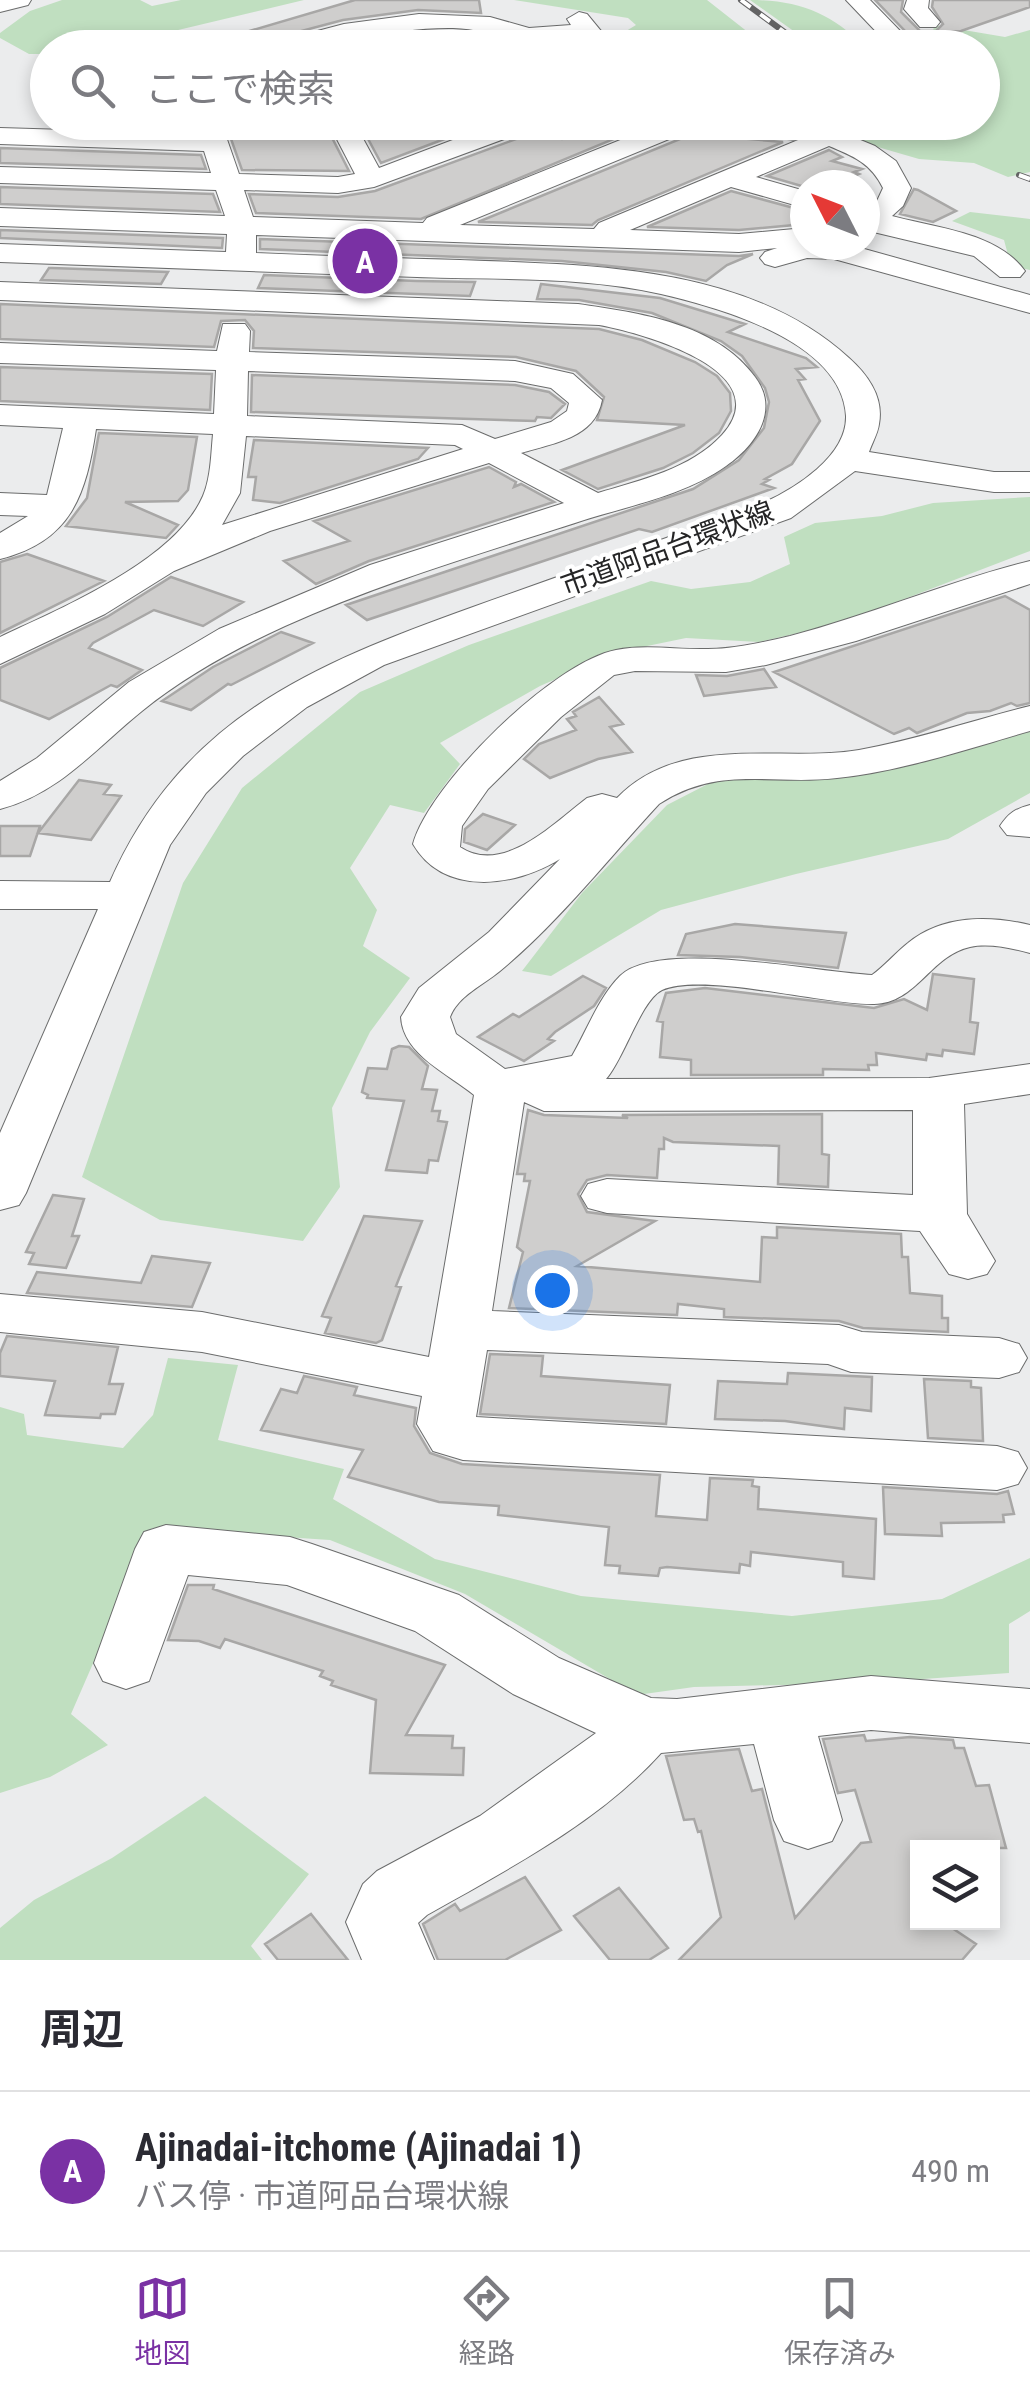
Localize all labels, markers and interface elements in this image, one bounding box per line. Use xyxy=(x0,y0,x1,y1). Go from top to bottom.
search box xyxy=(30,30,1000,140)
icon: search xyxy=(65,58,120,113)
text: ここで検索 xyxy=(145,67,335,111)
north arrow xyxy=(790,170,880,260)
pin: A xyxy=(332,224,398,298)
street label: 市道阿品台環状線 xyxy=(556,495,778,602)
your location xyxy=(527,1265,578,1316)
map controls xyxy=(910,1840,1000,1930)
button: layers xyxy=(910,1840,1000,1930)
text: 周辺 xyxy=(40,2005,124,2054)
text: Ajinadai-itchome (Ajinadai 1) xyxy=(135,2126,582,2170)
text: A xyxy=(63,2152,82,2190)
text: 490 m xyxy=(911,2152,990,2190)
text: バス停 · 市道阿品台環状線 xyxy=(135,2177,510,2215)
tab: 地図 xyxy=(134,2271,190,2371)
tab: 経路 xyxy=(459,2271,515,2371)
tab: 保存済み xyxy=(784,2271,896,2371)

